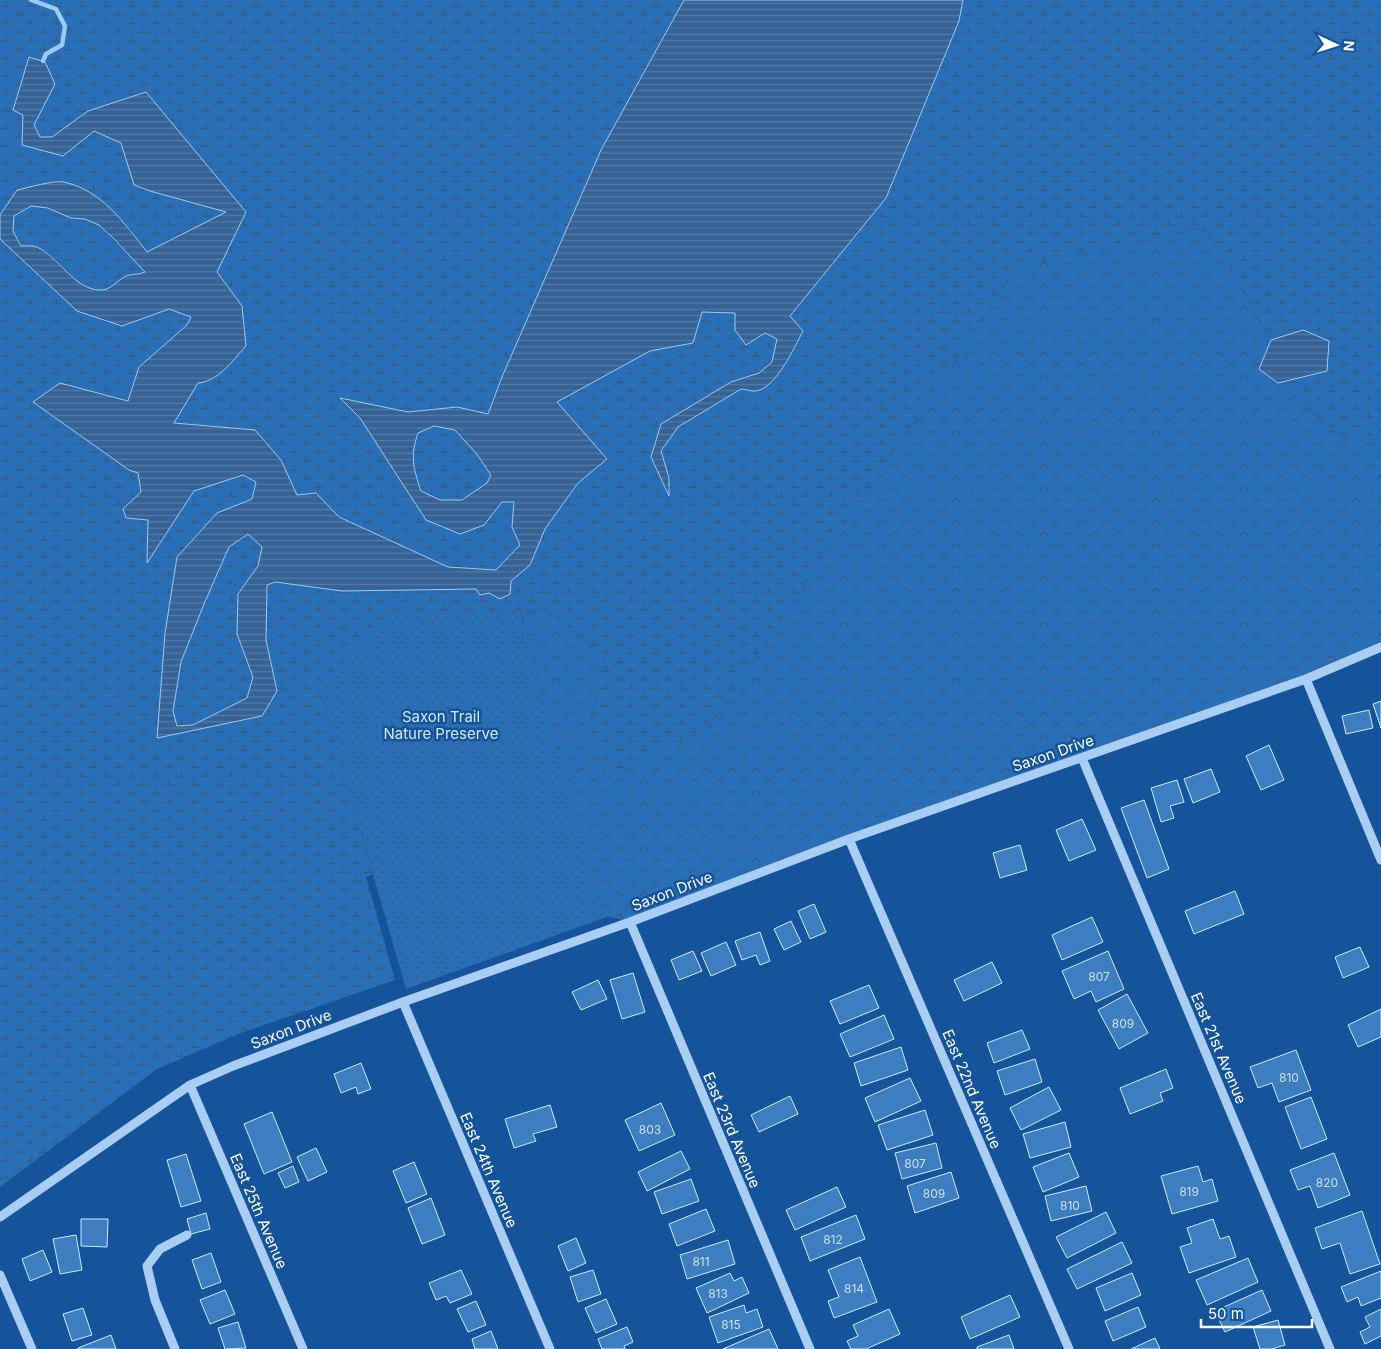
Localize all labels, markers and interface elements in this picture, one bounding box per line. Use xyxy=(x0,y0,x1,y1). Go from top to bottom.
north arrow xyxy=(1311,20,1361,70)
text: N xyxy=(1341,40,1358,52)
park label: Saxon Trail Nature Preserve xyxy=(383,707,499,743)
street label: Saxon Drive xyxy=(1010,730,1096,776)
street label: Saxon Drive xyxy=(629,867,715,915)
house number: 807 xyxy=(1088,969,1110,984)
street label: East 21st Avenue xyxy=(1187,989,1251,1107)
street label: Saxon Drive xyxy=(248,1005,334,1053)
house number: 809 xyxy=(1112,1016,1134,1031)
street label: East 22nd Avenue xyxy=(938,1026,1006,1152)
street label: East 23rd Avenue xyxy=(699,1069,765,1191)
house number: 810 xyxy=(1279,1070,1299,1085)
street label: East 24th Avenue xyxy=(456,1109,522,1231)
house number: 803 xyxy=(639,1122,661,1137)
street label: East 25th Avenue xyxy=(226,1150,292,1272)
house number: 807 xyxy=(904,1156,926,1171)
house number: 820 xyxy=(1316,1175,1338,1190)
house number: 819 xyxy=(1179,1184,1199,1199)
house number: 809 xyxy=(923,1186,945,1201)
house number: 810 xyxy=(1060,1198,1080,1213)
house number: 812 xyxy=(823,1232,843,1247)
house number: 811 xyxy=(692,1254,710,1269)
house number: 814 xyxy=(844,1281,864,1296)
house number: 813 xyxy=(708,1286,728,1301)
scale bar xyxy=(1201,1296,1312,1328)
text: 50 m xyxy=(1208,1304,1244,1323)
house number: 815 xyxy=(721,1317,741,1332)

